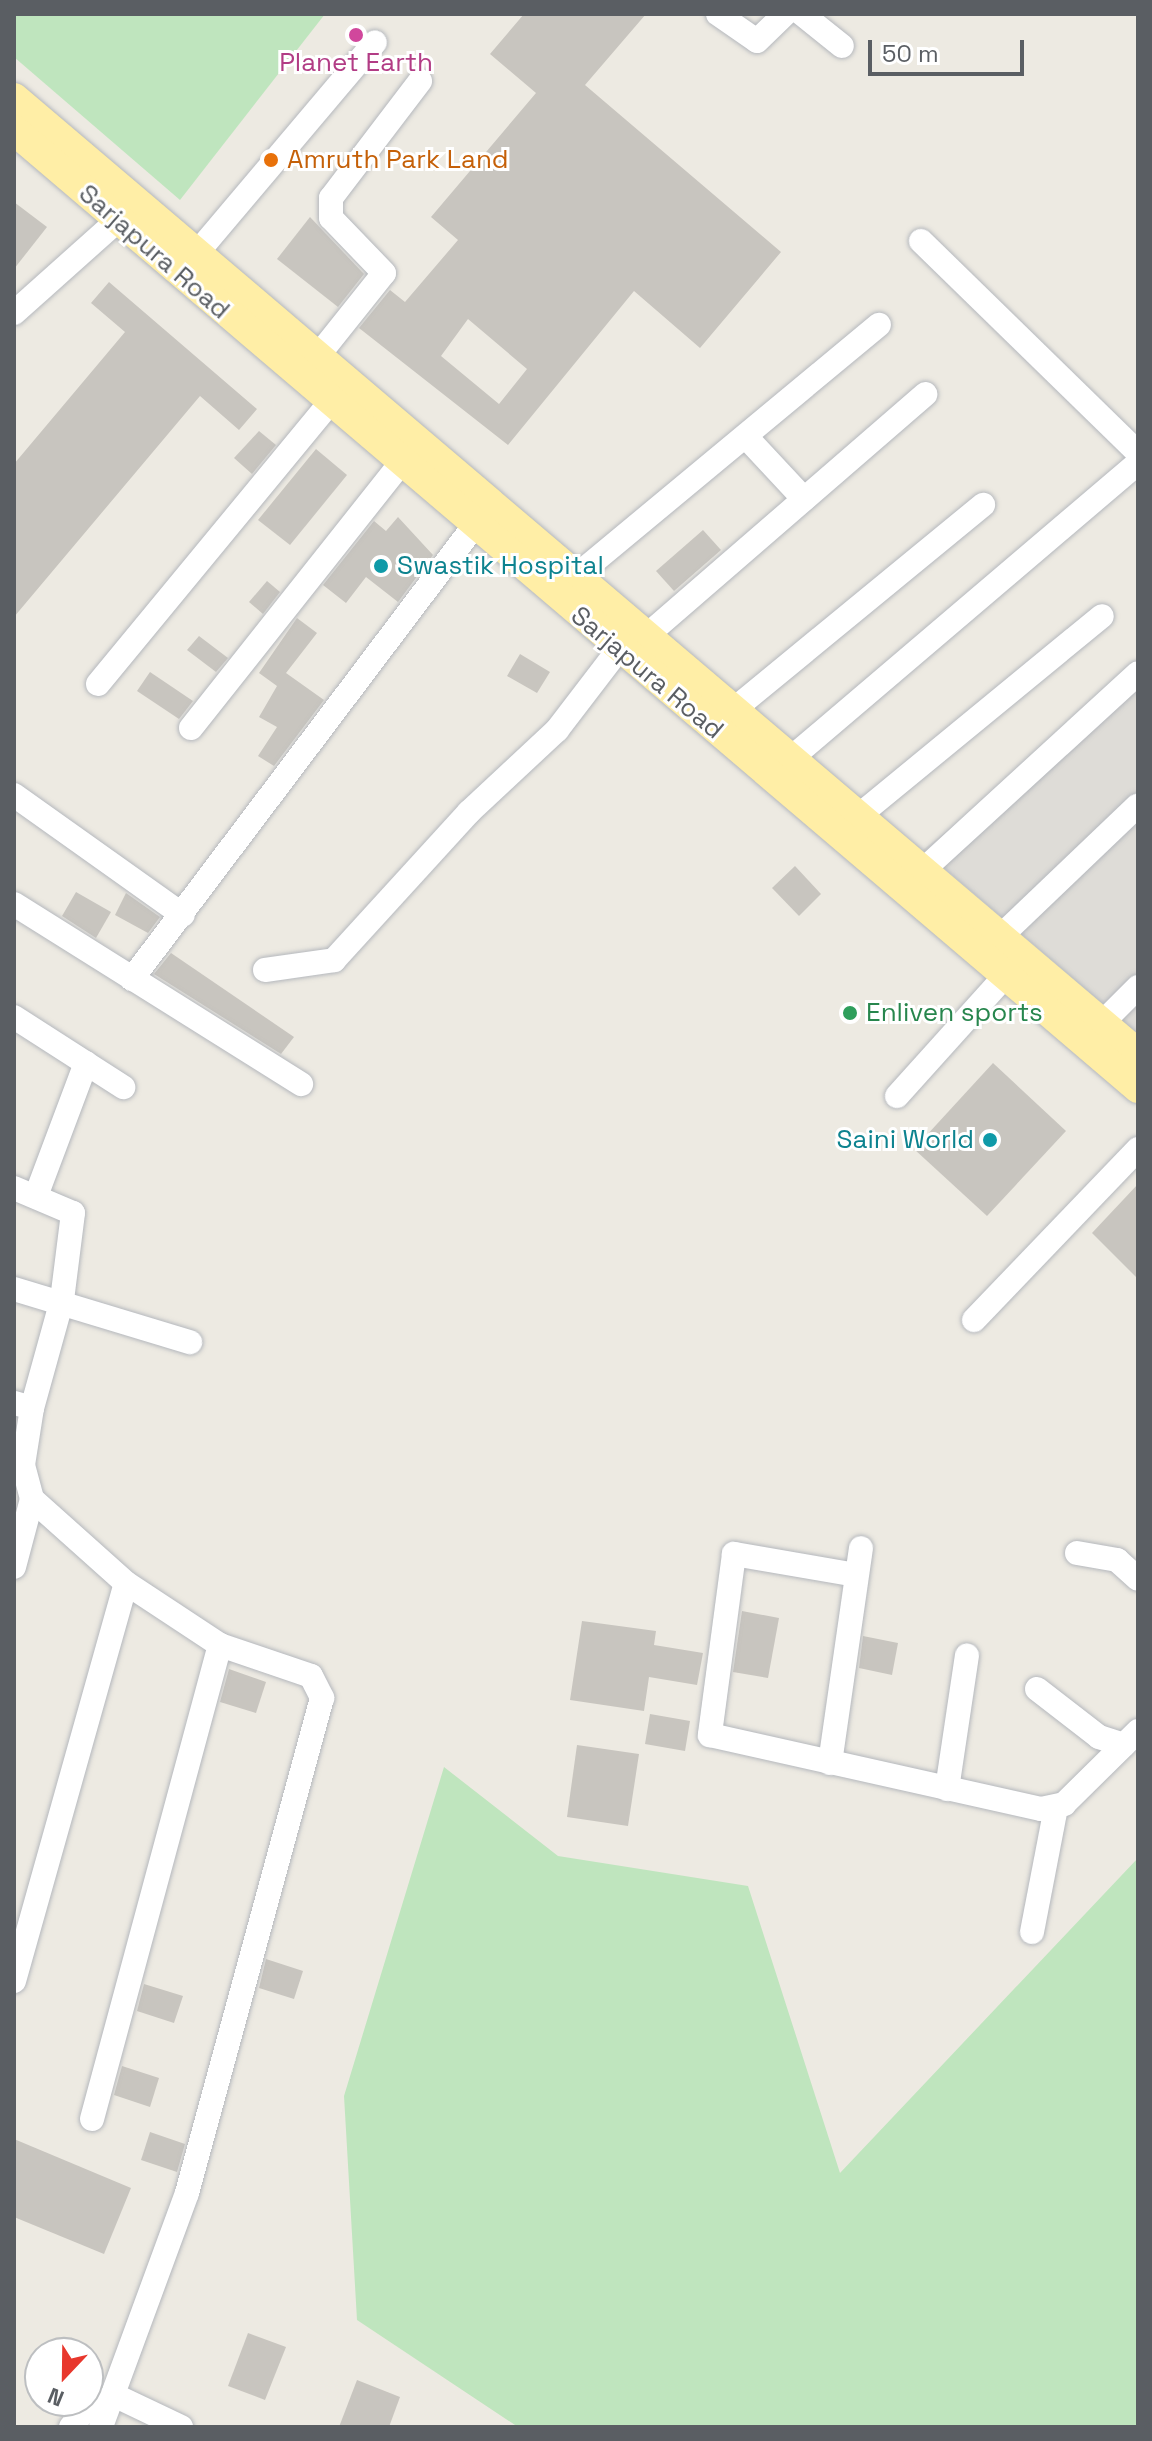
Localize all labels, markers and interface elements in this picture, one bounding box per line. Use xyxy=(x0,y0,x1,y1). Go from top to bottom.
scale bar xyxy=(872,24,1028,74)
marker: Planet Earth xyxy=(347,26,365,44)
text: 50 m xyxy=(882,38,939,69)
place label: Planet Earth xyxy=(279,47,433,79)
place label: Amruth Park Land xyxy=(287,144,509,176)
marker: Amruth Park Land xyxy=(262,151,280,169)
street label: Sarjapura Road xyxy=(72,178,236,326)
place label: Swastik Hospital xyxy=(397,550,604,582)
marker: Swastik Hospital xyxy=(372,557,390,575)
street label: Sarjapura Road xyxy=(564,600,730,746)
place label: Enliven sports xyxy=(866,997,1043,1029)
marker: Enliven sports xyxy=(841,1004,859,1022)
place label: Saini World xyxy=(836,1124,974,1156)
marker: Saini World xyxy=(981,1131,999,1149)
north arrow xyxy=(24,2337,104,2417)
text: N xyxy=(44,2382,68,2413)

